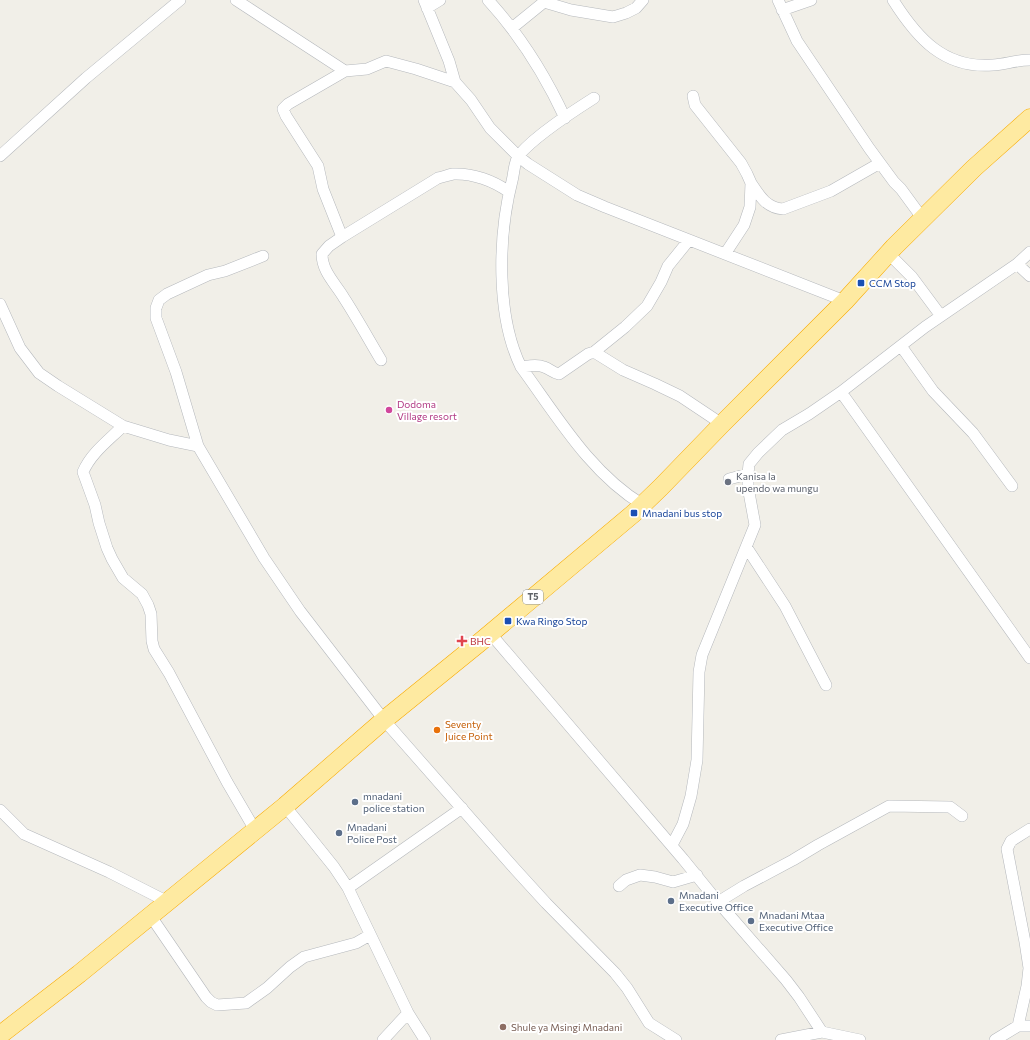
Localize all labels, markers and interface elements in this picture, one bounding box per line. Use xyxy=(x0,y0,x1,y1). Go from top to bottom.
place label: CCM Stop xyxy=(869,277,916,289)
marker: CCM Stop xyxy=(856,278,866,288)
place label: Dodoma Village resort xyxy=(397,398,457,422)
marker: Dodoma Village resort xyxy=(384,405,394,415)
place label: Kanisa la upendo wa mungu xyxy=(736,470,818,494)
marker: Kanisa la upendo wa mungu xyxy=(723,477,733,487)
place label: Mnadani bus stop xyxy=(642,507,722,519)
marker: Mnadani bus stop xyxy=(629,508,639,518)
road number: T5 xyxy=(523,590,543,604)
place label: Kwa Ringo Stop xyxy=(516,615,587,627)
marker: Kwa Ringo Stop xyxy=(503,616,513,626)
place label: BHC xyxy=(470,635,491,647)
marker: BHC xyxy=(457,636,467,646)
place label: Seventy Juice Point xyxy=(445,718,493,742)
marker: Seventy Juice Point xyxy=(432,725,442,735)
place label: mnadani police station xyxy=(363,790,424,814)
marker: mnadani police station xyxy=(350,797,360,807)
place label: Mnadani Police Post xyxy=(347,821,397,845)
marker: Mnadani Police Post xyxy=(334,828,344,838)
place label: Mnadani Executive Office xyxy=(679,889,753,913)
marker: Mnadani Executive Office xyxy=(666,896,676,906)
place label: Mnadani Mtaa Executive Office xyxy=(759,909,833,933)
marker: Mnadani Mtaa Executive Office xyxy=(746,916,756,926)
place label: Shule ya Msingi Mnadani xyxy=(511,1021,622,1033)
marker: Shule ya Msingi Mnadani xyxy=(498,1022,508,1032)

